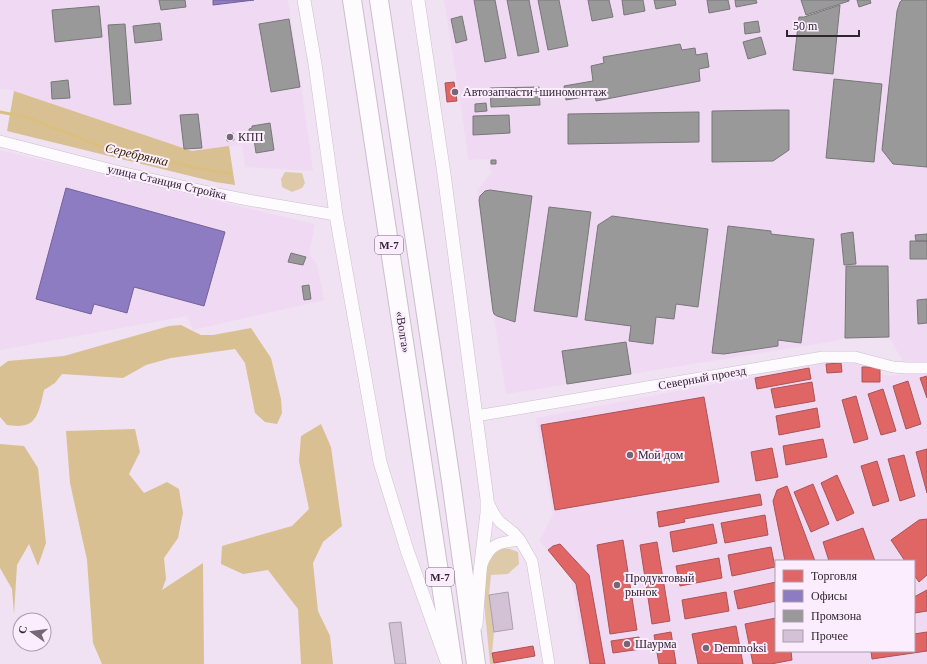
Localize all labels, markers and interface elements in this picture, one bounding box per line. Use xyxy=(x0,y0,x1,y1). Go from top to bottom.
scale bar xyxy=(787,12,859,38)
text: 50 m xyxy=(793,19,818,33)
place label: Автозапчасти+шиномонтаж xyxy=(463,85,607,99)
marker: Автозапчасти+шиномонтаж xyxy=(450,87,460,97)
place label: КПП xyxy=(238,130,264,144)
marker: КПП xyxy=(225,132,235,142)
water label: Серебрянка xyxy=(104,140,170,169)
street label: улица Станция Стройка xyxy=(106,161,228,203)
road number: М-7 xyxy=(375,236,403,254)
street label: «Волга» xyxy=(393,310,413,354)
street label: Северный проезд xyxy=(657,363,747,393)
place label: Мой дом xyxy=(638,448,684,462)
marker: Мой дом xyxy=(625,450,635,460)
legend xyxy=(775,560,915,652)
road number: М-7 xyxy=(426,568,454,586)
text: Торговля xyxy=(811,569,858,583)
place label: Продуктовый рынок xyxy=(625,571,695,599)
marker: Продуктовый рынок xyxy=(612,580,622,590)
text: Офисы xyxy=(811,589,847,603)
text: Промзона xyxy=(811,609,862,623)
north arrow xyxy=(12,612,52,652)
text: С xyxy=(16,624,29,635)
text: Прочее xyxy=(811,629,848,643)
place label: Шаурма xyxy=(635,637,677,651)
marker: Шаурма xyxy=(622,639,632,649)
place label: Demmoksi xyxy=(714,641,767,655)
marker: Demmoksi xyxy=(701,643,711,653)

